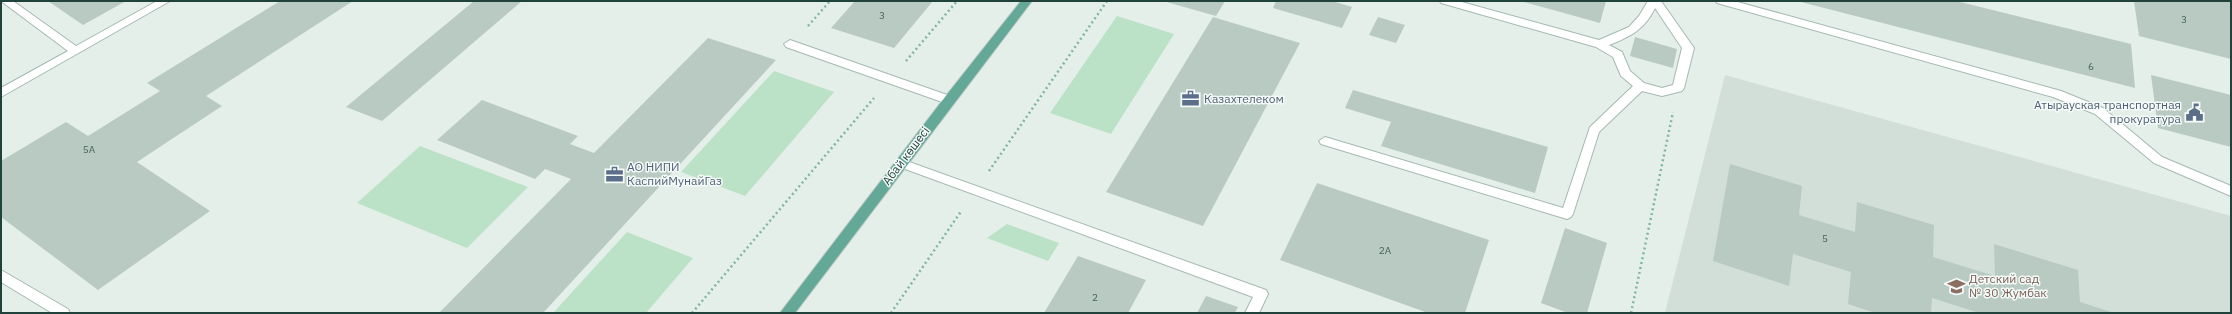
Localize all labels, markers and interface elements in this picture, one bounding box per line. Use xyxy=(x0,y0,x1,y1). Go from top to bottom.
house number: 3 xyxy=(879,9,885,22)
house number: 3 xyxy=(2181,13,2187,26)
house number: 6 xyxy=(2088,60,2094,73)
office icon: Казахтелеком xyxy=(1181,89,1201,109)
place label: Казахтелеком xyxy=(1204,91,1284,106)
place label: Атырауская транспортная прокуратура xyxy=(2034,97,2182,126)
public building icon: Атырауская транспортная прокуратура xyxy=(2184,102,2204,122)
street label: Абай көшесі xyxy=(879,124,932,188)
house number: 5А xyxy=(83,143,96,156)
place label: АО НИПИ КаспийМунайГаз xyxy=(627,159,722,188)
office icon: АО НИПИ КаспийМунайГаз xyxy=(604,164,624,184)
house number: 5 xyxy=(1822,232,1828,245)
house number: 2А xyxy=(1379,244,1392,257)
place label: Детский сад № 30 Жумбак xyxy=(1969,271,2047,300)
school or university icon: Детский сад № 30 Жумбак xyxy=(1946,276,1966,296)
house number: 2 xyxy=(1092,291,1098,304)

